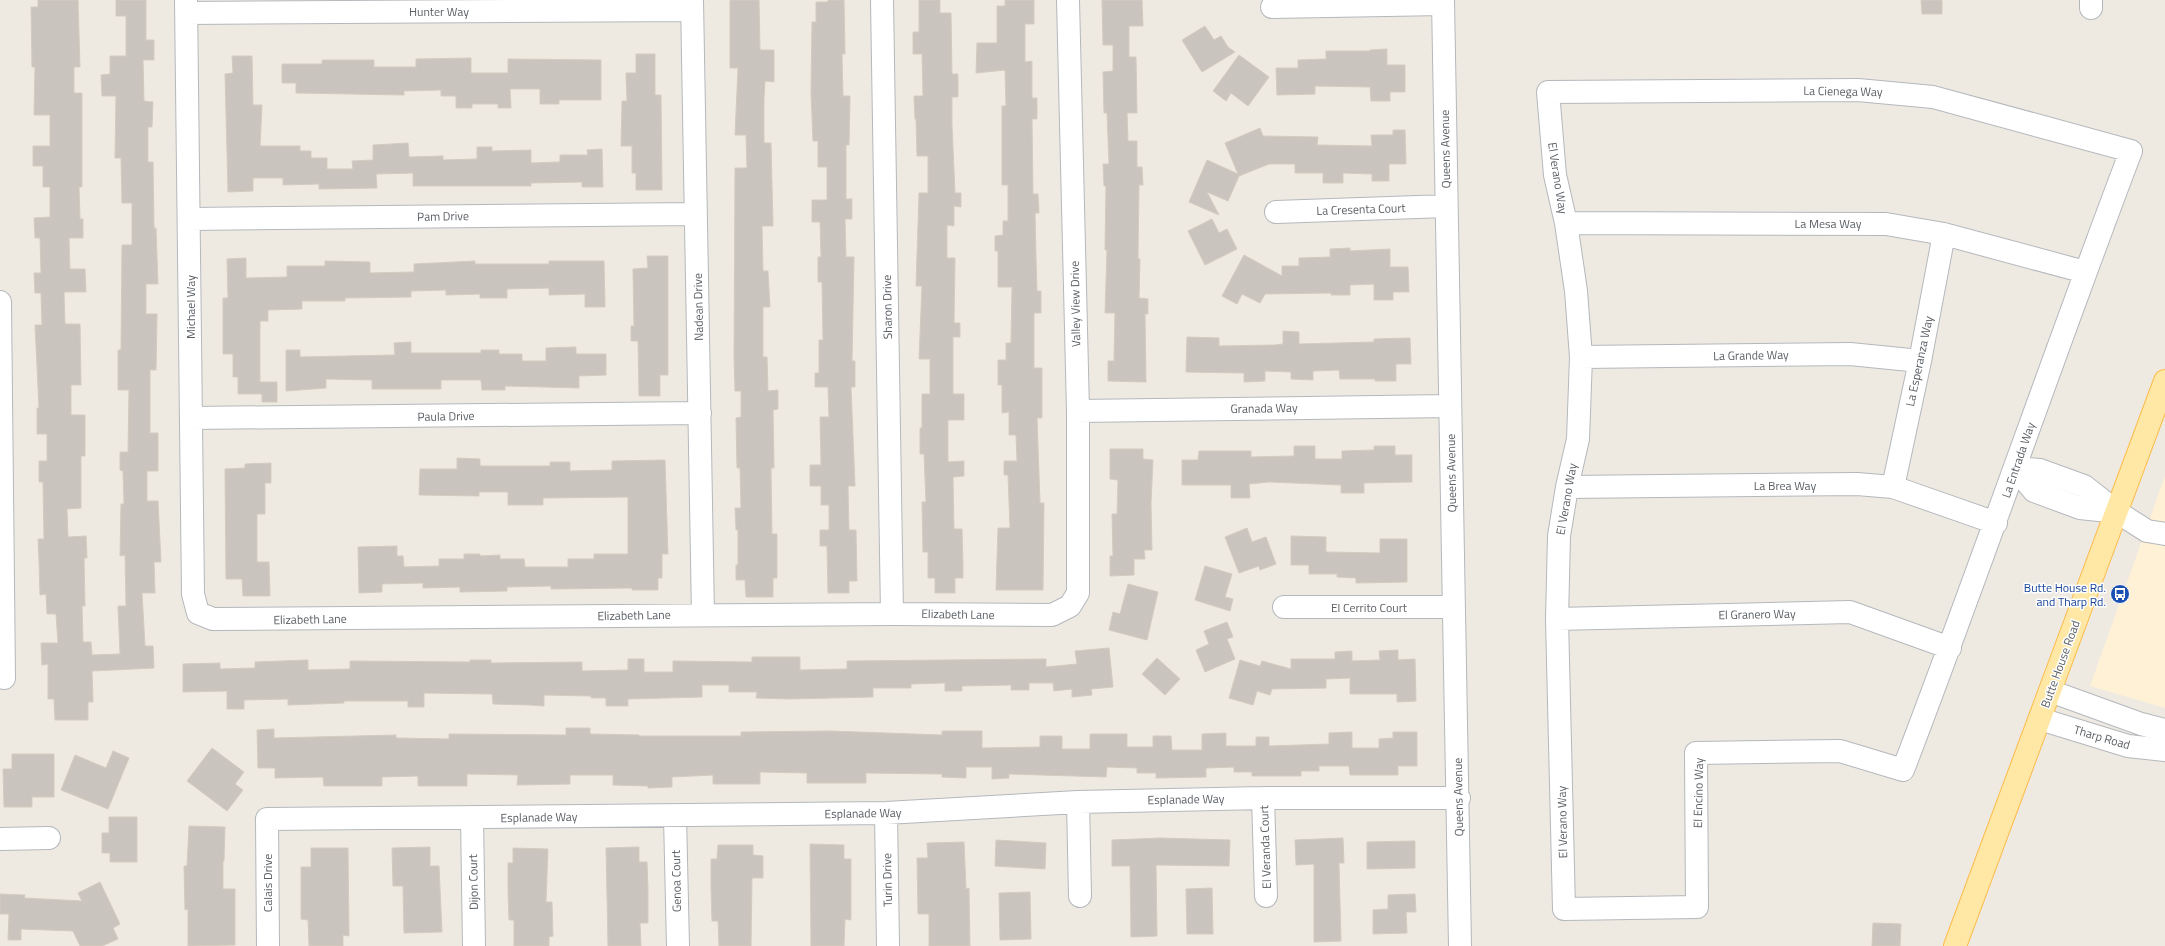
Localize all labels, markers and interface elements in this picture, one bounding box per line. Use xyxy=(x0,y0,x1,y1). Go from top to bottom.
street label: Hunter Way xyxy=(409,2,469,21)
street label: La Cienega Way xyxy=(1803,81,1883,101)
street label: Queens Avenue xyxy=(1435,110,1455,188)
street label: El Verano Way xyxy=(1543,141,1573,215)
street label: La Cresenta Court xyxy=(1316,198,1407,220)
street label: Pam Drive xyxy=(417,206,469,226)
street label: La Mesa Way xyxy=(1795,214,1862,233)
street label: Valley View Drive xyxy=(1065,261,1085,347)
street label: Nadean Drive xyxy=(688,273,708,341)
street label: Michael Way xyxy=(181,275,200,339)
street label: Sharon Drive xyxy=(877,275,897,339)
street label: La Esperanza Way xyxy=(1900,314,1938,408)
street label: La Grande Way xyxy=(1713,345,1789,365)
street label: Granada Way xyxy=(1230,398,1298,418)
street label: Paula Drive xyxy=(417,406,475,426)
street label: La Entrada Way xyxy=(1996,419,2040,500)
street label: Queens Avenue xyxy=(1441,434,1461,512)
street label: El Verano Way xyxy=(1550,461,1582,536)
street label: La Brea Way xyxy=(1754,476,1817,495)
place label: Butte House Rd. and Tharp Rd. xyxy=(2024,578,2106,611)
bus stop icon: Butte House Rd. and Tharp Rd. xyxy=(2109,583,2131,605)
street label: El Cerrito Court xyxy=(1331,598,1408,617)
street label: Elizabeth Lane xyxy=(921,604,995,624)
street label: El Granero Way xyxy=(1718,604,1796,624)
street label: Elizabeth Lane xyxy=(597,605,671,625)
street label: Elizabeth Lane xyxy=(273,609,347,629)
street label: Butte House Road xyxy=(2035,618,2085,710)
street label: Tharp Road xyxy=(2072,720,2132,754)
street label: El Encino Way xyxy=(1688,757,1708,828)
street label: Queens Avenue xyxy=(1448,758,1468,836)
street label: El Verano Way xyxy=(1552,785,1572,858)
street label: Esplanade Way xyxy=(1147,789,1225,809)
street label: Esplanade Way xyxy=(824,803,902,823)
street label: El Veranda Court xyxy=(1254,804,1276,889)
street label: Esplanade Way xyxy=(500,807,578,827)
street label: Genoa Court xyxy=(666,849,686,912)
street label: Dijon Court xyxy=(463,853,483,910)
street label: Turin Drive xyxy=(877,853,897,907)
street label: Calais Drive xyxy=(258,854,277,912)

